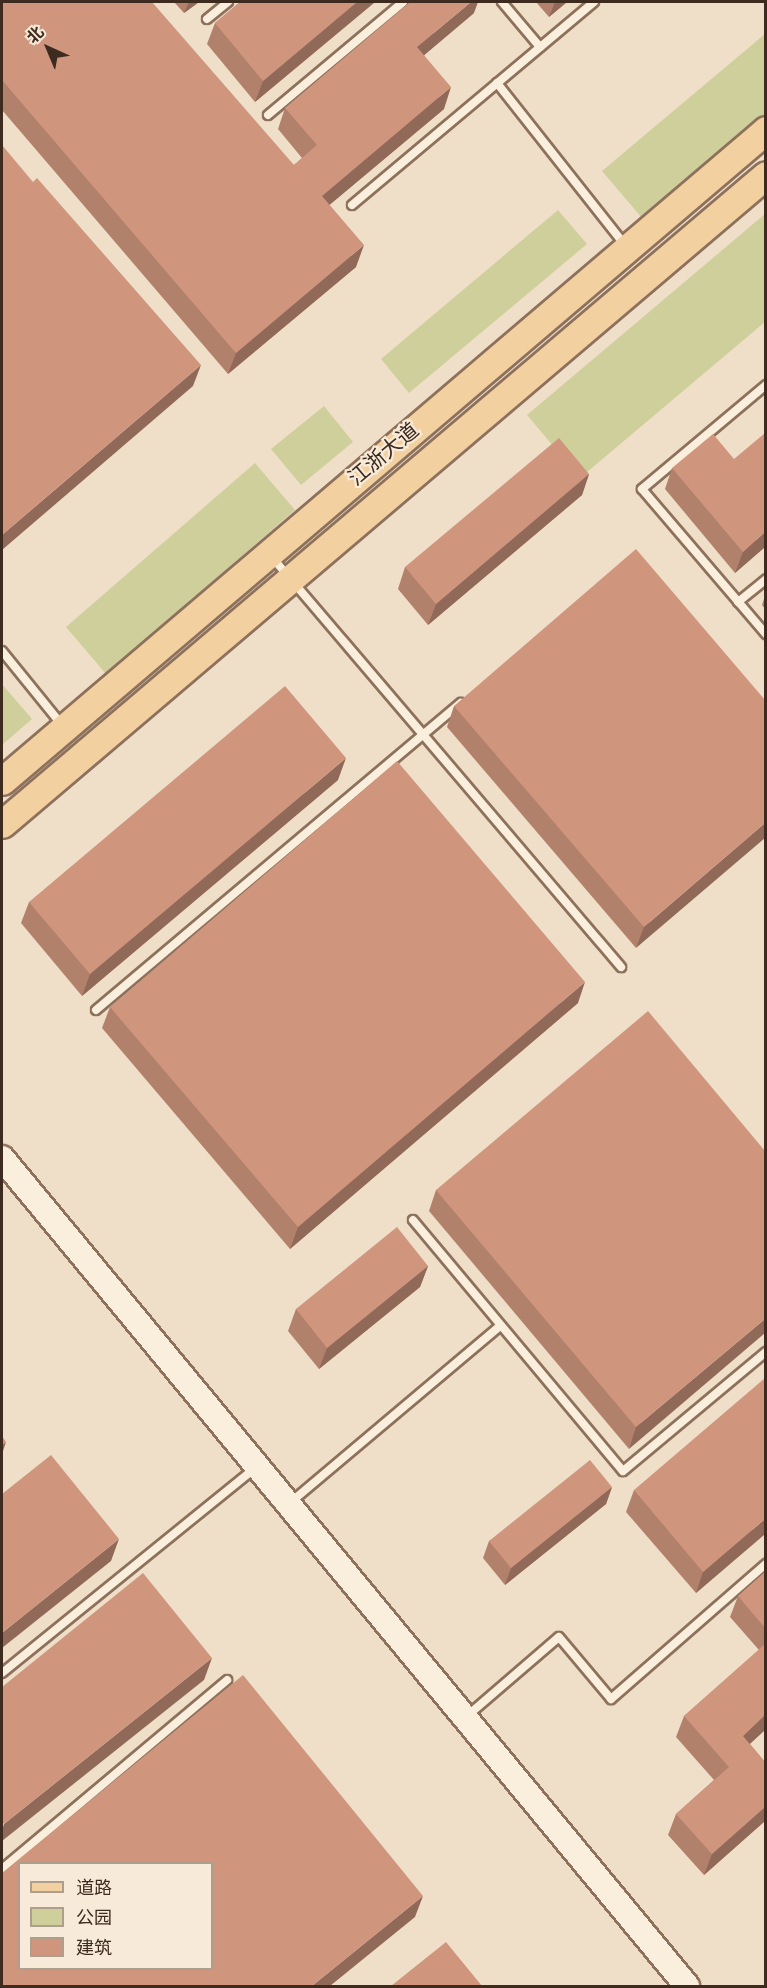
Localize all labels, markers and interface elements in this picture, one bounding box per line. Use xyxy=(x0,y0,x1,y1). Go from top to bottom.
north arrow xyxy=(18,18,78,78)
text: 北 xyxy=(21,21,50,49)
street label: 江浙大道 xyxy=(344,418,424,492)
legend xyxy=(18,1862,213,1970)
text: 道路 xyxy=(76,1875,112,1902)
text: 公园 xyxy=(76,1905,112,1932)
text: 建筑 xyxy=(76,1935,112,1962)

